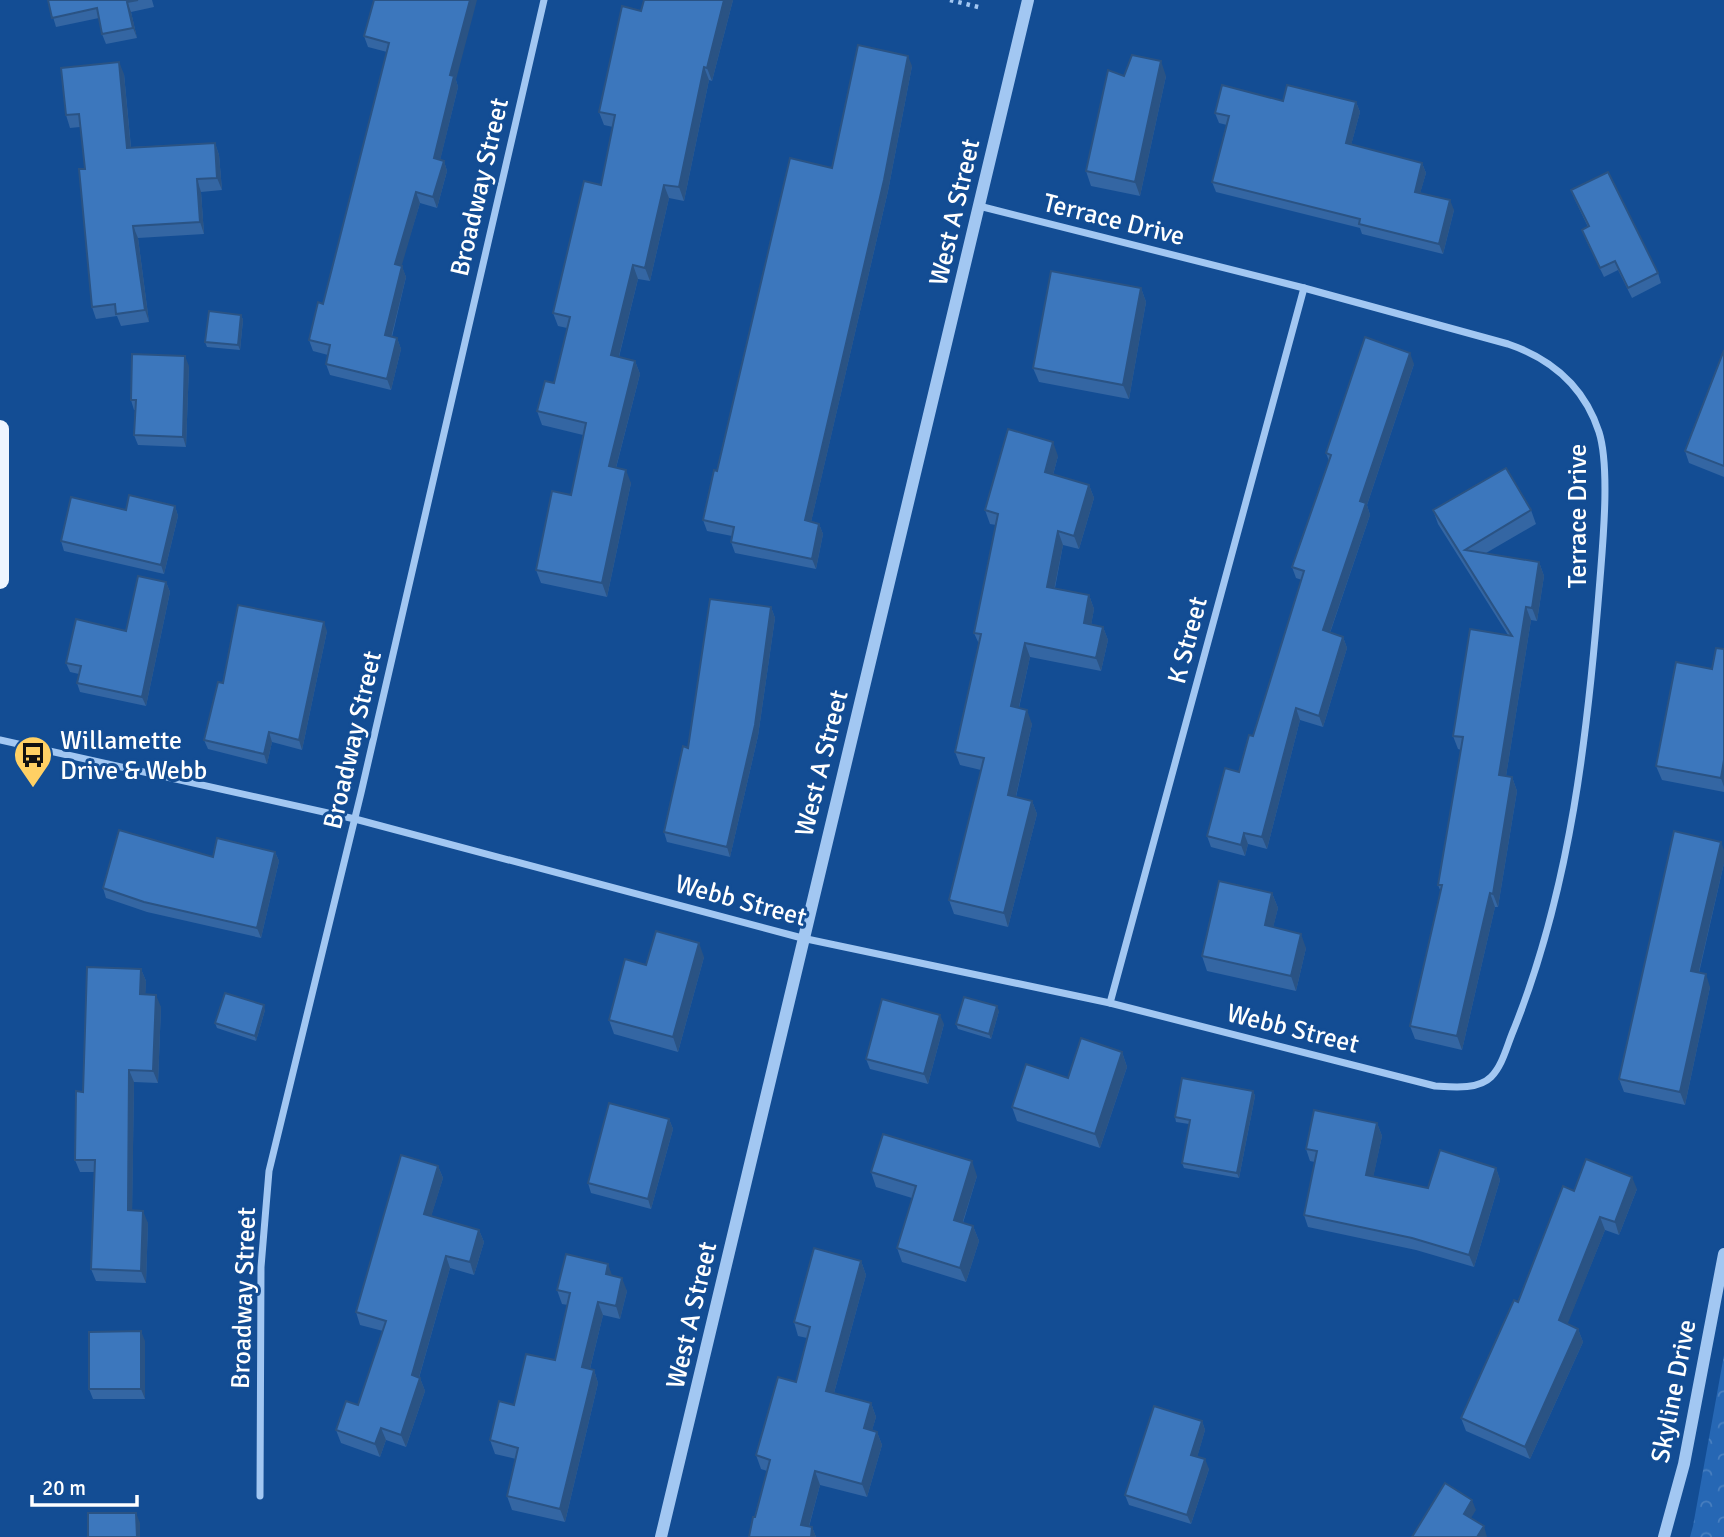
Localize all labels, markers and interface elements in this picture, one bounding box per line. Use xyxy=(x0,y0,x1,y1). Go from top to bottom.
street label: Broadway Street xyxy=(444,95,516,279)
street label: West A Street xyxy=(923,136,987,289)
street label: Terrace Drive xyxy=(1040,187,1188,253)
street label: Terrace Drive xyxy=(1562,444,1594,588)
street label: K Street xyxy=(1161,593,1215,687)
street label: Broadway Street xyxy=(317,648,389,832)
street label: West A Street xyxy=(788,687,856,840)
place label: Willamette Drive & Webb xyxy=(60,725,207,787)
bus stop icon: Willamette Drive & Webb xyxy=(12,734,54,789)
street label: Webb Street xyxy=(671,868,810,934)
street label: Webb Street xyxy=(1223,997,1362,1061)
street label: Broadway Street xyxy=(225,1207,263,1389)
street label: West A Street xyxy=(660,1239,724,1392)
street label: Skyline Drive xyxy=(1644,1317,1704,1466)
scale bar xyxy=(32,1464,136,1508)
text: 20 m xyxy=(42,1475,86,1501)

